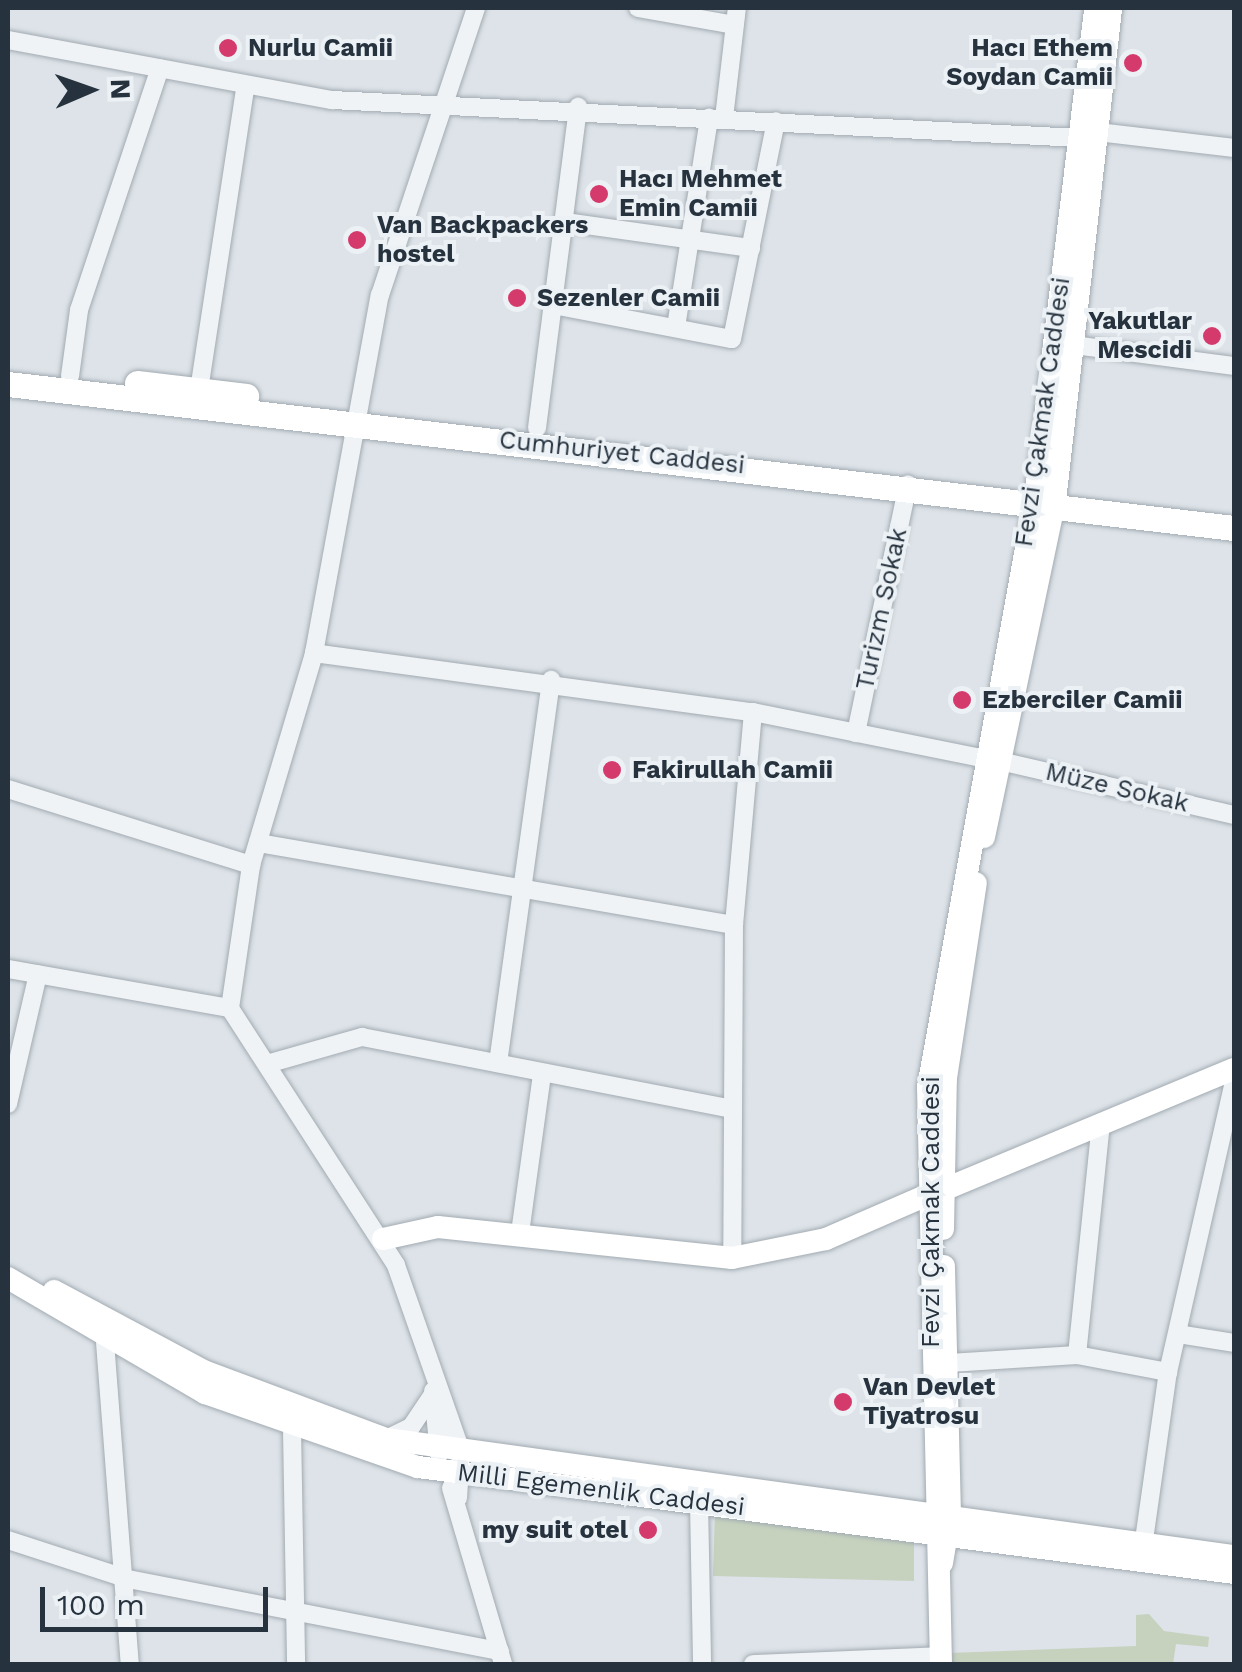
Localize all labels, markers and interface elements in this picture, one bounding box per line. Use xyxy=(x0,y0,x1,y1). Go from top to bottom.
place label: Nurlu Camii xyxy=(248,33,393,63)
place label: Hacı Ethem Soydan Camii xyxy=(946,34,1113,93)
marker: Nurlu Camii xyxy=(217,37,239,59)
north arrow xyxy=(40,40,140,140)
marker: Hacı Ethem Soydan Camii xyxy=(1122,52,1144,74)
text: N xyxy=(104,78,137,100)
place label: Hacı Mehmet Emin Camii xyxy=(619,165,782,224)
marker: Hacı Mehmet Emin Camii xyxy=(588,183,610,205)
place label: Van Backpackers hostel xyxy=(377,211,588,270)
marker: Van Backpackers hostel xyxy=(346,229,368,251)
street label: Fevzi Çakmak Caddesi xyxy=(1009,275,1077,549)
place label: Sezenler Camii xyxy=(537,283,721,313)
marker: Sezenler Camii xyxy=(506,287,528,309)
place label: Yakutlar Mescidi xyxy=(1088,307,1192,366)
marker: Yakutlar Mescidi xyxy=(1201,325,1223,347)
street label: Cumhuriyet Caddesi xyxy=(498,425,746,481)
street label: Turizm Sokak xyxy=(850,525,914,693)
place label: Ezberciler Camii xyxy=(982,685,1183,715)
marker: Ezberciler Camii xyxy=(951,689,973,711)
place label: Fakirullah Camii xyxy=(632,755,833,785)
street label: Müze Sokak xyxy=(1043,757,1191,819)
marker: Fakirullah Camii xyxy=(601,759,623,781)
street label: Fevzi Çakmak Caddesi xyxy=(916,1076,946,1348)
place label: Van Devlet Tiyatrosu xyxy=(863,1373,995,1432)
marker: Van Devlet Tiyatrosu xyxy=(832,1391,854,1413)
street label: Milli Egemenlik Caddesi xyxy=(455,1457,747,1523)
place label: my suit otel xyxy=(481,1515,628,1545)
marker: my suit otel xyxy=(637,1519,659,1541)
scale bar xyxy=(45,1567,272,1629)
text: 100 m xyxy=(57,1587,145,1622)

